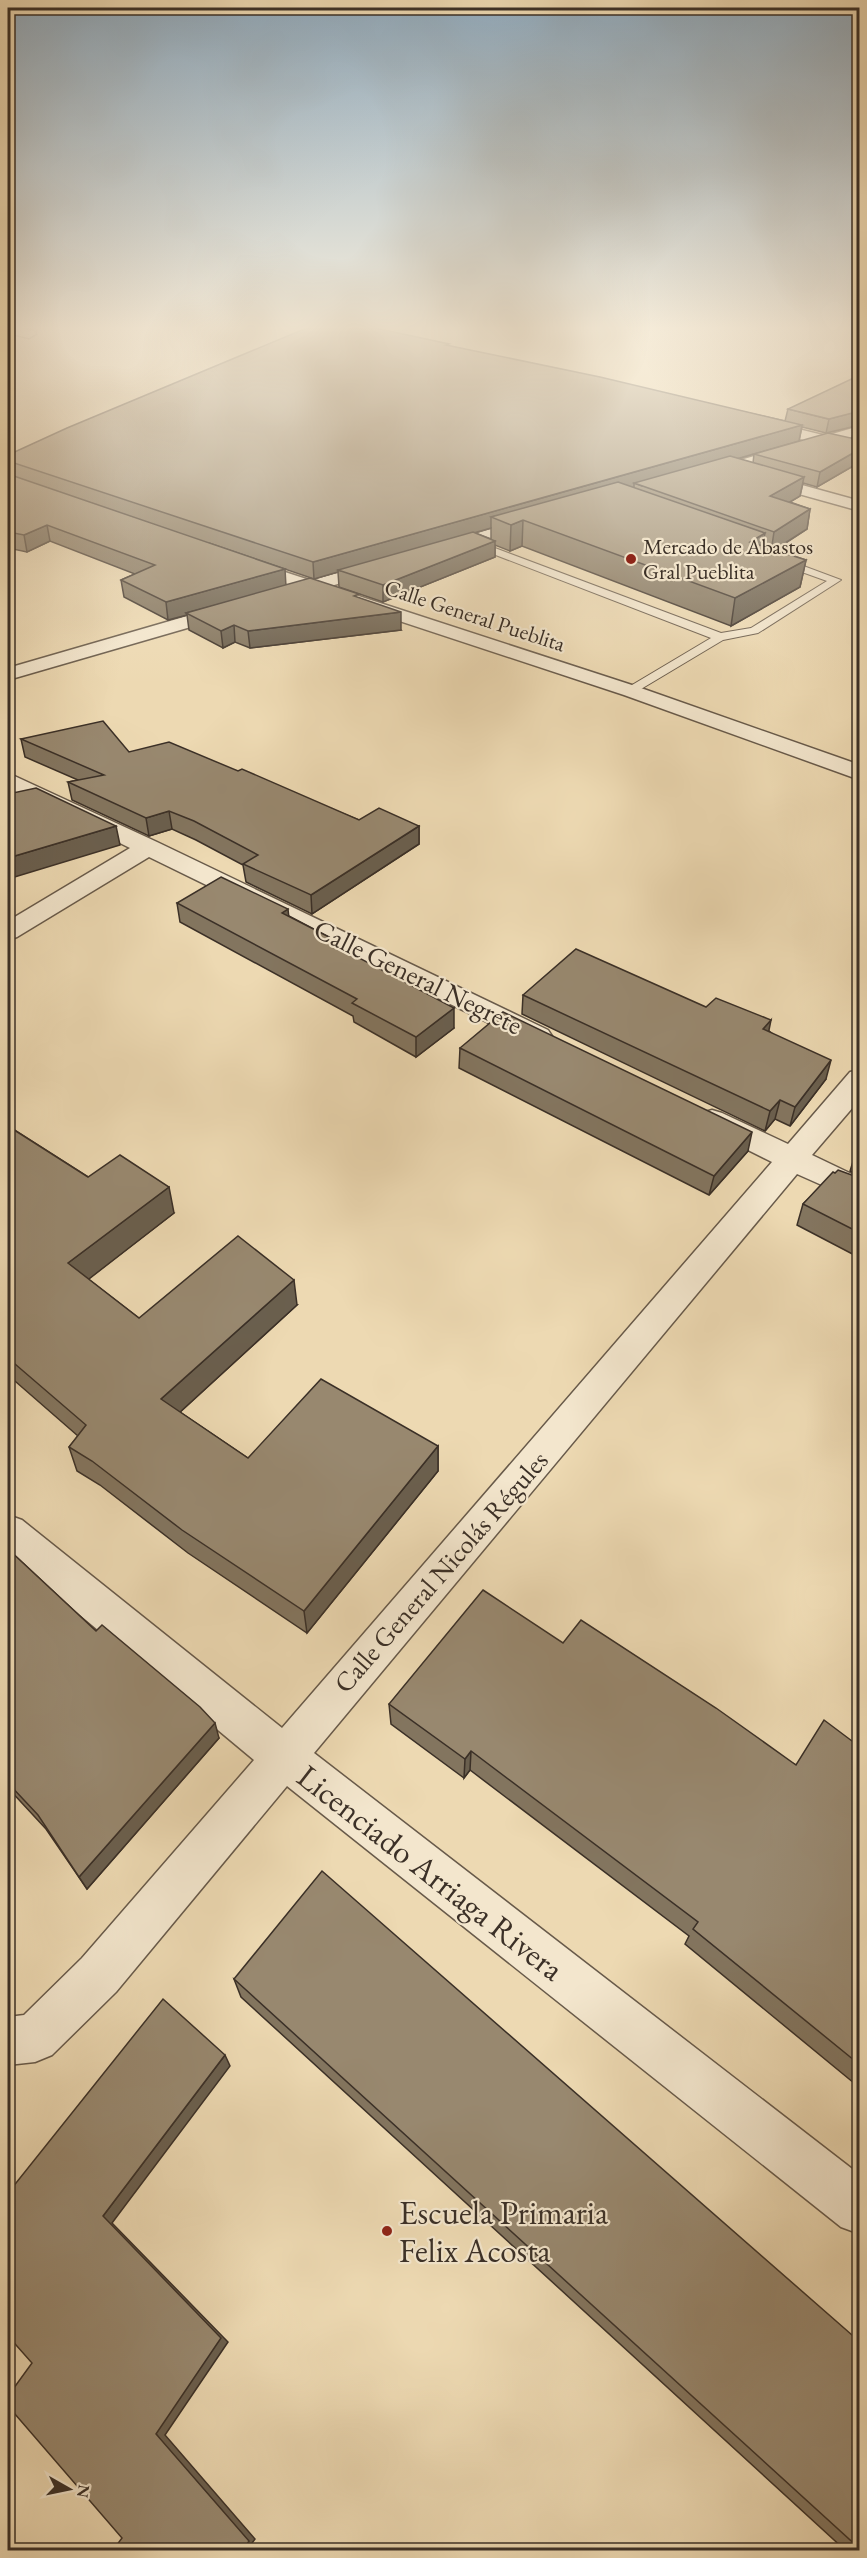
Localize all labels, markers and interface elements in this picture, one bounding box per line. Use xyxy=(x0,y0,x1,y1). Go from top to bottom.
place label: Mercado de Abastos Gral Pueblita xyxy=(643,532,813,586)
marker: Mercado de Abastos Gral Pueblita xyxy=(624,552,638,566)
street label: Calle General Pueblita xyxy=(381,573,569,658)
street label: Calle General Negrete xyxy=(308,911,528,1042)
street label: Calle General Nicolás Régules xyxy=(326,1443,555,1700)
street label: Licenciado Arriaga Rivera xyxy=(288,1755,574,1991)
place label: Escuela Primaria Felix Acosta xyxy=(399,2191,609,2272)
marker: Escuela Primaria Felix Acosta xyxy=(380,2224,394,2238)
north arrow xyxy=(39,2459,99,2519)
text: N xyxy=(72,2483,95,2499)

